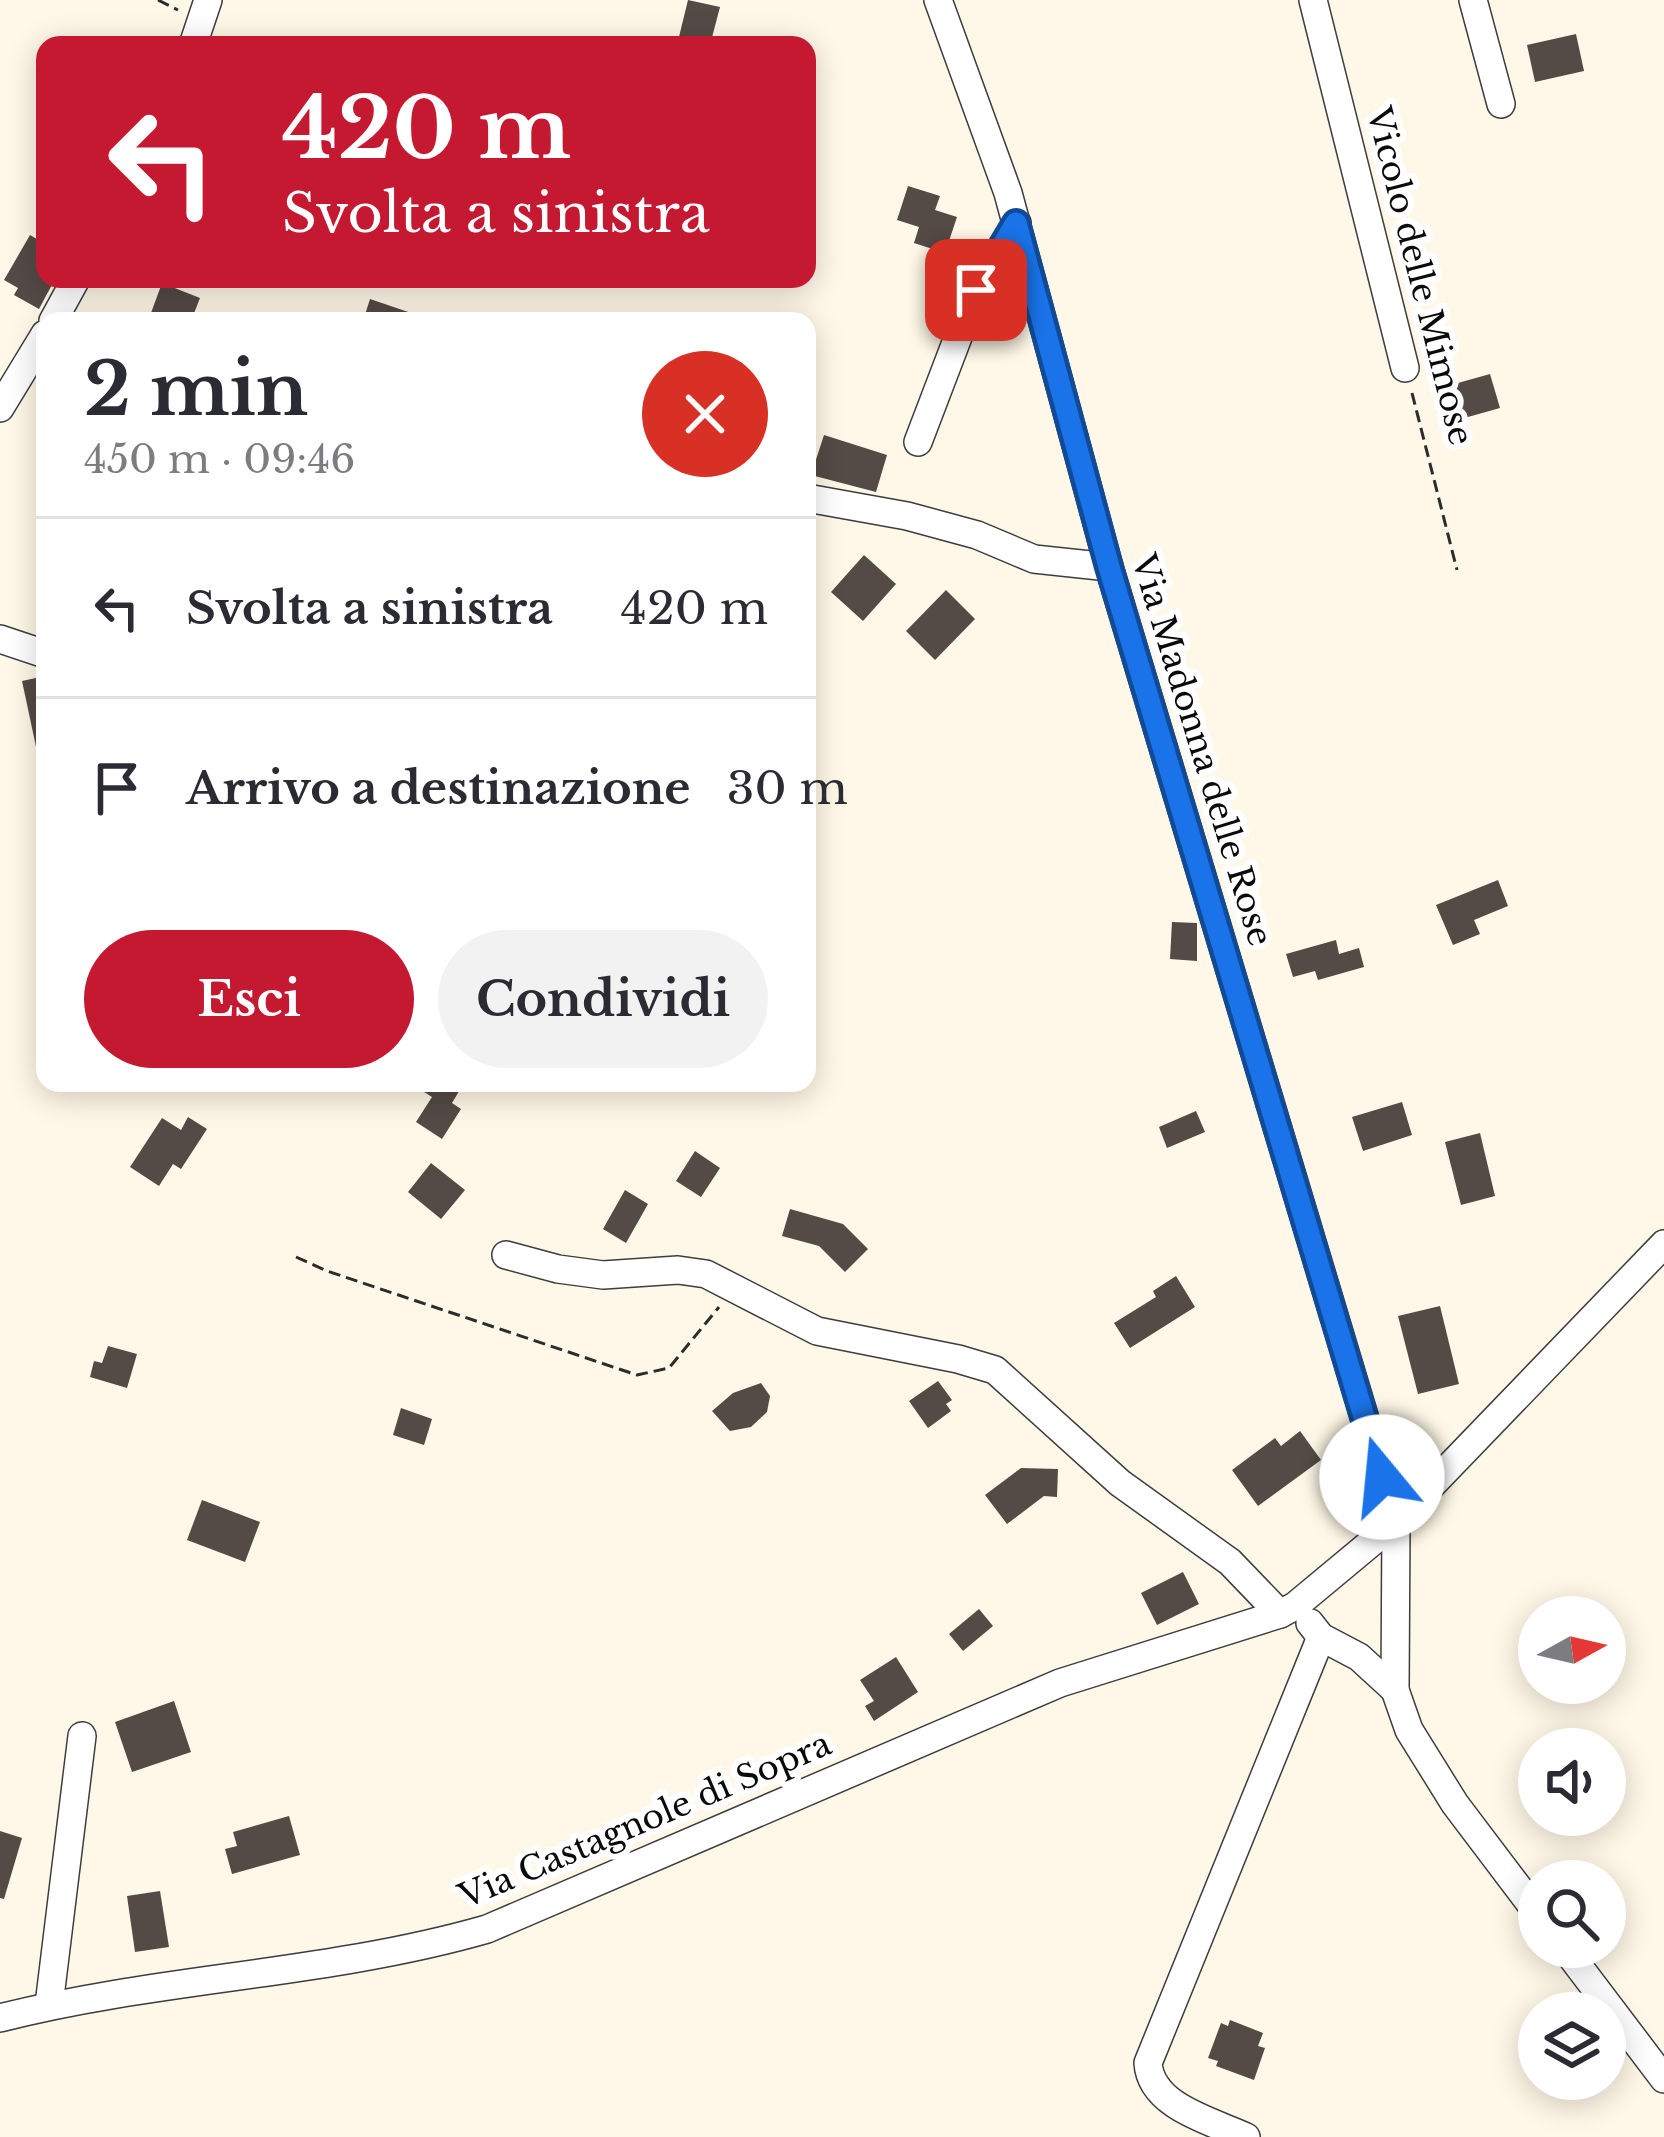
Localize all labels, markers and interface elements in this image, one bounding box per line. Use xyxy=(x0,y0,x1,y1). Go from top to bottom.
text: 420 m xyxy=(282,77,571,181)
icon: left xyxy=(84,84,240,240)
street label: Vicolo delle Mimose xyxy=(1358,102,1482,449)
text: Svolta a sinistra xyxy=(282,180,710,247)
pin xyxy=(925,239,1027,341)
icon: arrive xyxy=(943,257,1009,323)
text: 2 min xyxy=(84,345,308,434)
button: close xyxy=(642,351,768,477)
text: 450 m · 09:46 xyxy=(84,435,355,484)
street label: Via Madonna delle Rose xyxy=(1123,548,1281,951)
icon: left xyxy=(84,575,150,641)
text: Svolta a sinistra xyxy=(186,580,553,636)
text: 420 m xyxy=(621,580,768,636)
icon: arrive xyxy=(84,755,150,821)
text: Arrivo a destinazione xyxy=(186,760,691,816)
text: 30 m xyxy=(727,760,848,816)
button: Esci xyxy=(84,930,414,1068)
button: Condividi xyxy=(438,930,768,1068)
position arrow xyxy=(1319,1414,1445,1540)
north arrow xyxy=(1518,1596,1626,1704)
map controls xyxy=(1518,1596,1626,2100)
street label: Via Castagnole di Sopra xyxy=(452,1723,838,1917)
button: sound xyxy=(1518,1728,1626,1836)
button: search xyxy=(1518,1860,1626,1968)
button: layers xyxy=(1518,1992,1626,2100)

